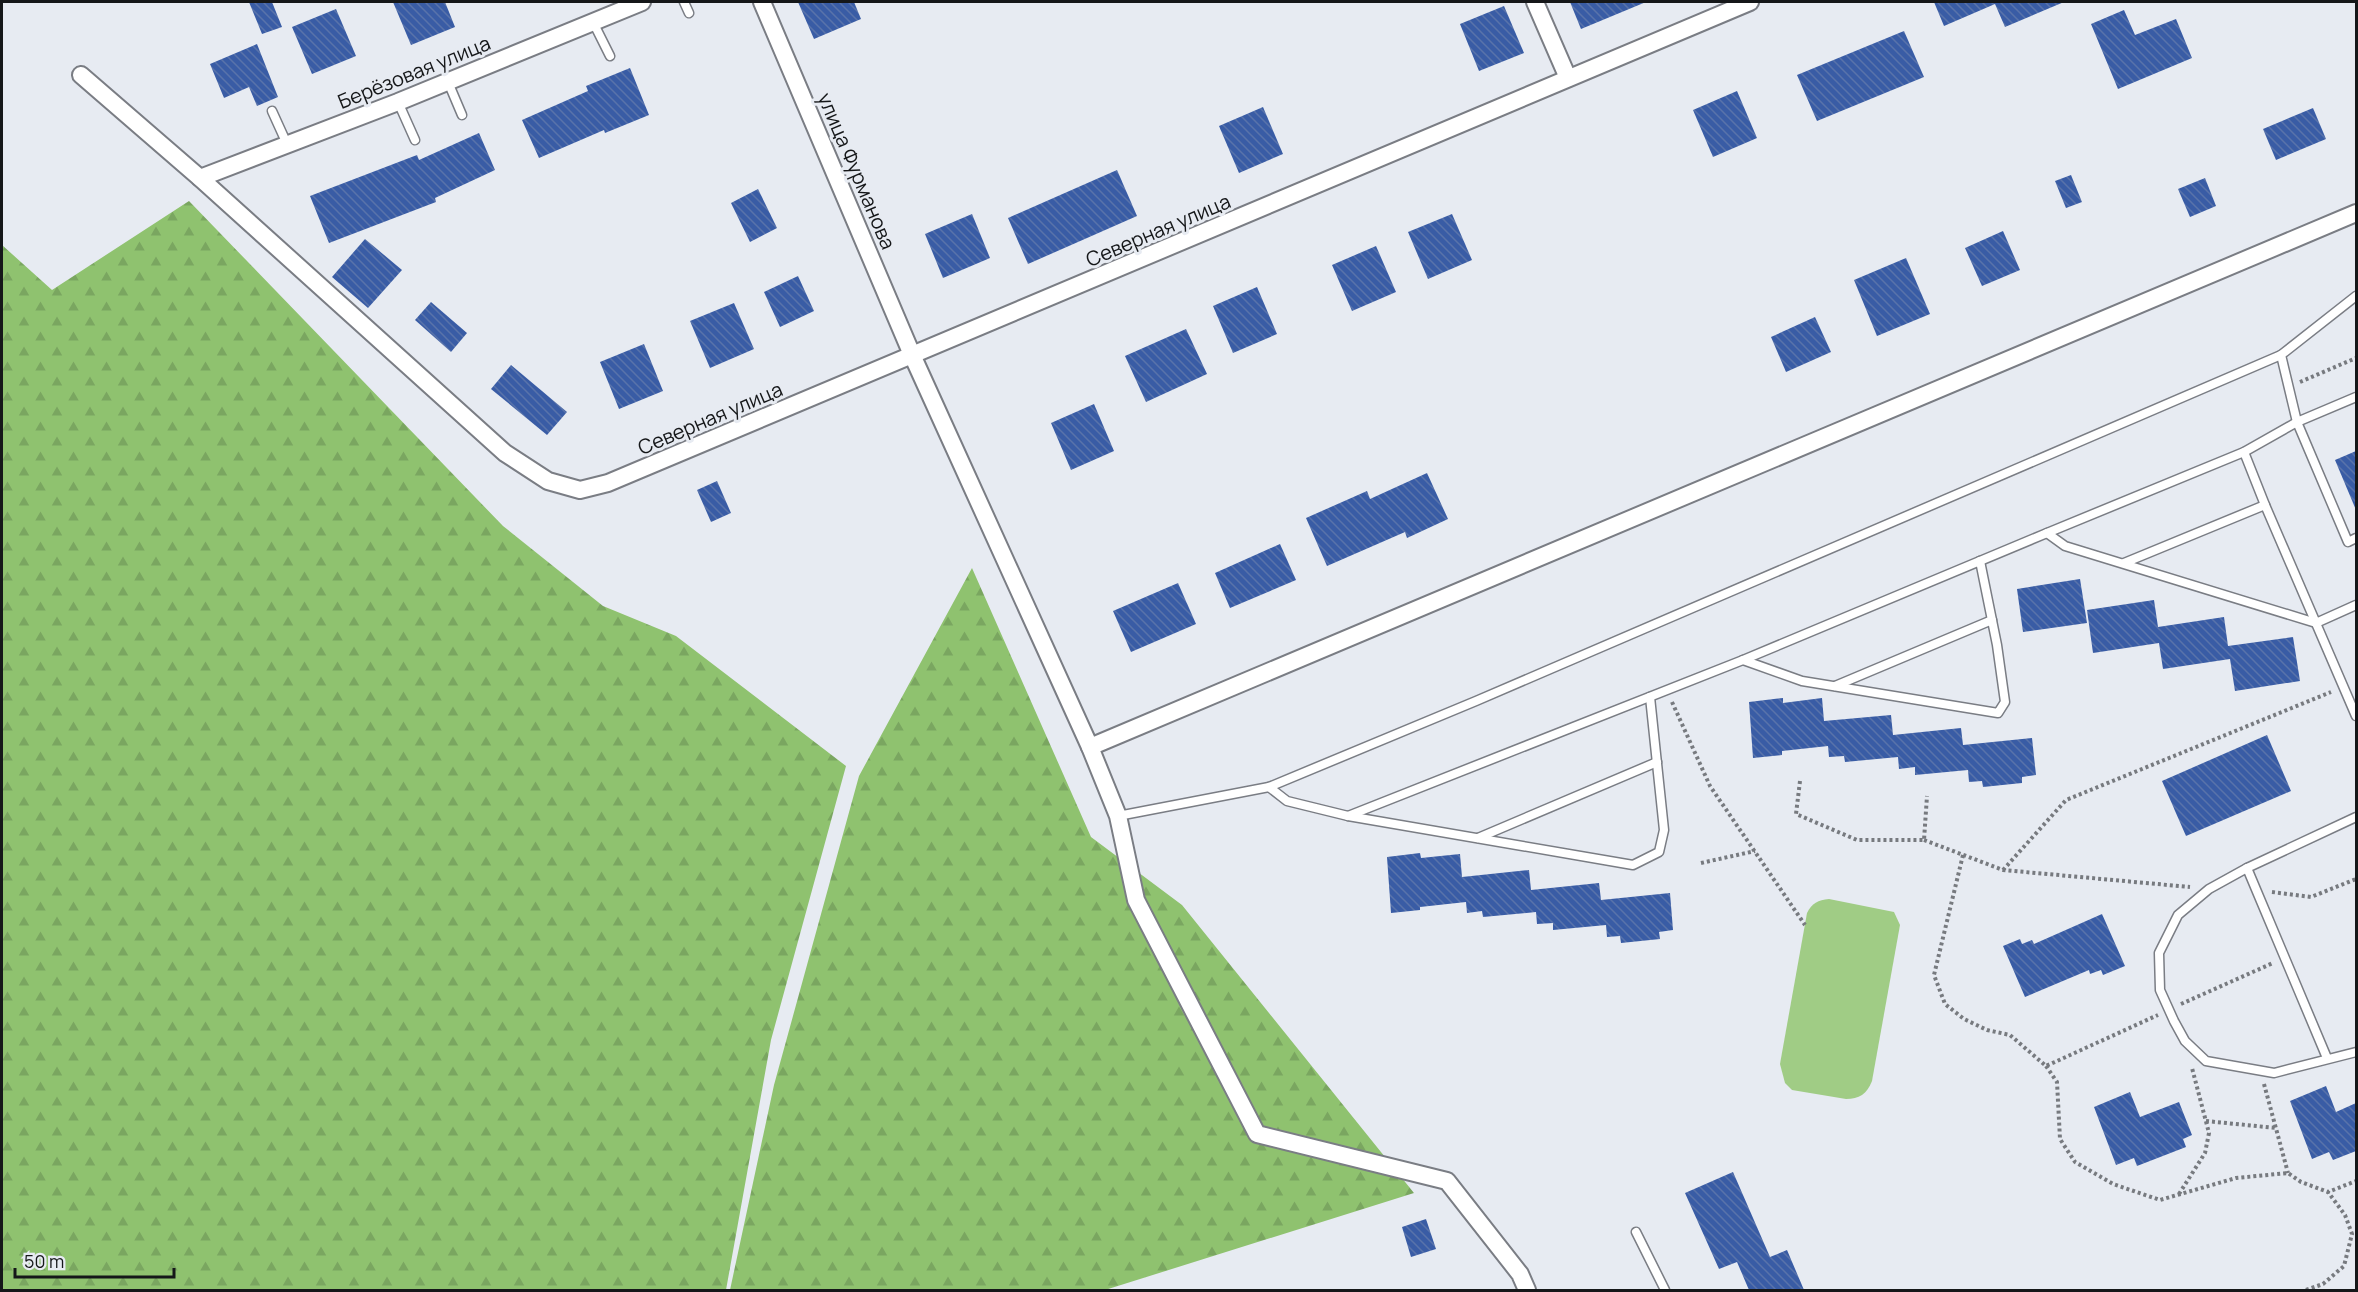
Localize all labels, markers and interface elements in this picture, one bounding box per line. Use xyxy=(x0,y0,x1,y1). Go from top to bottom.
street label: Берёзовая улица xyxy=(334,29,494,115)
street label: улица Фурманова xyxy=(812,89,902,253)
street label: Северная улица xyxy=(1082,187,1234,273)
street label: Северная улица xyxy=(634,375,786,461)
scale bar xyxy=(15,1241,174,1279)
text: 50 m xyxy=(24,1249,64,1273)

